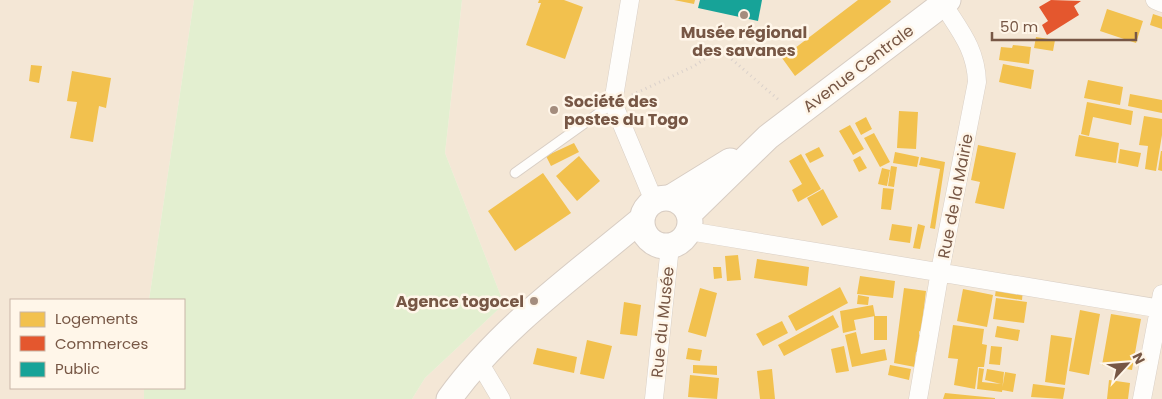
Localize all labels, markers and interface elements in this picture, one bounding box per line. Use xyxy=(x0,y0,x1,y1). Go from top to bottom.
marker: Musée régional des savanes xyxy=(738,9,750,21)
scale bar xyxy=(992,10,1136,42)
text: 50 m xyxy=(1000,16,1038,37)
street label: Avenue Centrale xyxy=(798,19,919,118)
place label: Musée régional des savanes xyxy=(681,21,807,62)
place label: Société des postes du Togo xyxy=(564,90,688,131)
marker: Société des postes du Togo xyxy=(548,104,560,116)
street label: Rue de la Mairie xyxy=(932,132,979,260)
street label: Rue du Musée xyxy=(645,265,680,379)
place label: Agence togocel xyxy=(396,290,524,313)
marker: Agence togocel xyxy=(528,295,540,307)
legend xyxy=(10,299,185,389)
text: Logements xyxy=(55,308,138,329)
text: Commerces xyxy=(55,333,148,354)
north arrow xyxy=(1102,339,1152,389)
text: N xyxy=(1127,349,1150,367)
text: Public xyxy=(55,358,100,379)

